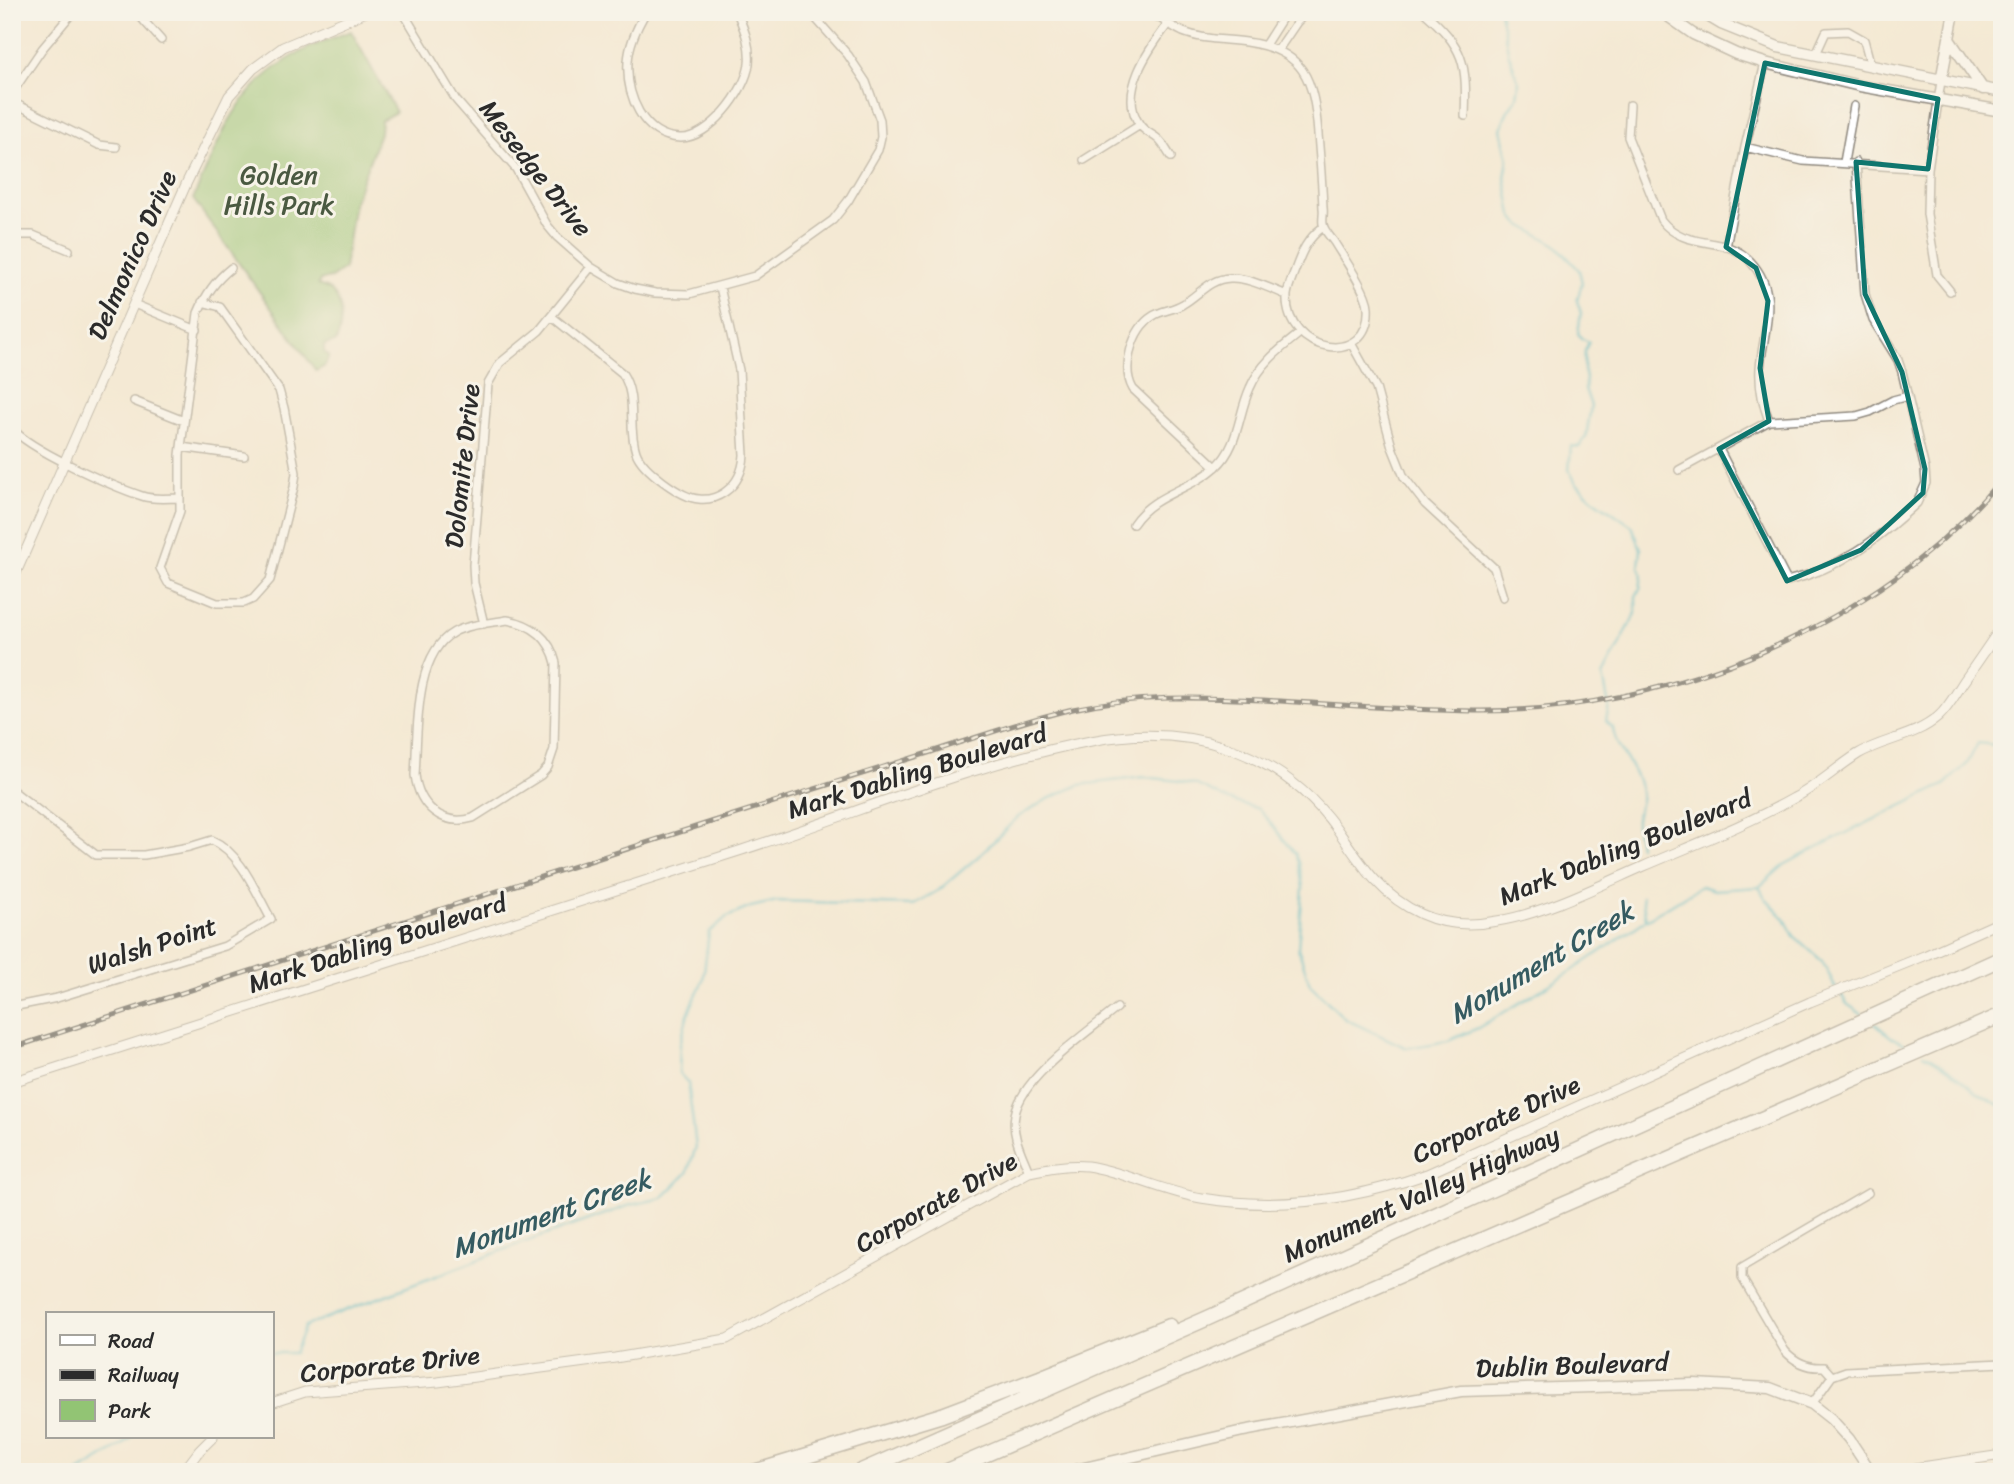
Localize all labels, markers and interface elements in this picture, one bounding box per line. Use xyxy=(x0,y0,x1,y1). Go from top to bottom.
street label: Mesedge Drive xyxy=(467,89,605,247)
park label: Golden Hills Park xyxy=(224,152,334,228)
street label: Delmonico Drive xyxy=(74,162,190,347)
street label: Dolomite Drive xyxy=(430,381,494,551)
street label: Mark Dabling Boulevard xyxy=(781,709,1055,832)
street label: Mark Dabling Boulevard xyxy=(1491,774,1761,919)
street label: Mark Dabling Boulevard xyxy=(242,879,514,1007)
water label: Monument Creek xyxy=(1439,886,1645,1037)
street label: Walsh Point xyxy=(81,902,223,988)
street label: Corporate Drive xyxy=(1404,1061,1588,1177)
street label: Monument Valley Highway xyxy=(1275,1112,1567,1276)
street label: Corporate Drive xyxy=(846,1138,1026,1266)
water label: Monument Creek xyxy=(444,1154,660,1272)
legend xyxy=(46,1312,273,1438)
text: Road xyxy=(108,1322,155,1360)
street label: Corporate Drive xyxy=(298,1332,482,1396)
street label: Dublin Boulevard xyxy=(1475,1339,1671,1391)
text: Railway xyxy=(108,1356,179,1394)
text: Park xyxy=(108,1392,151,1430)

